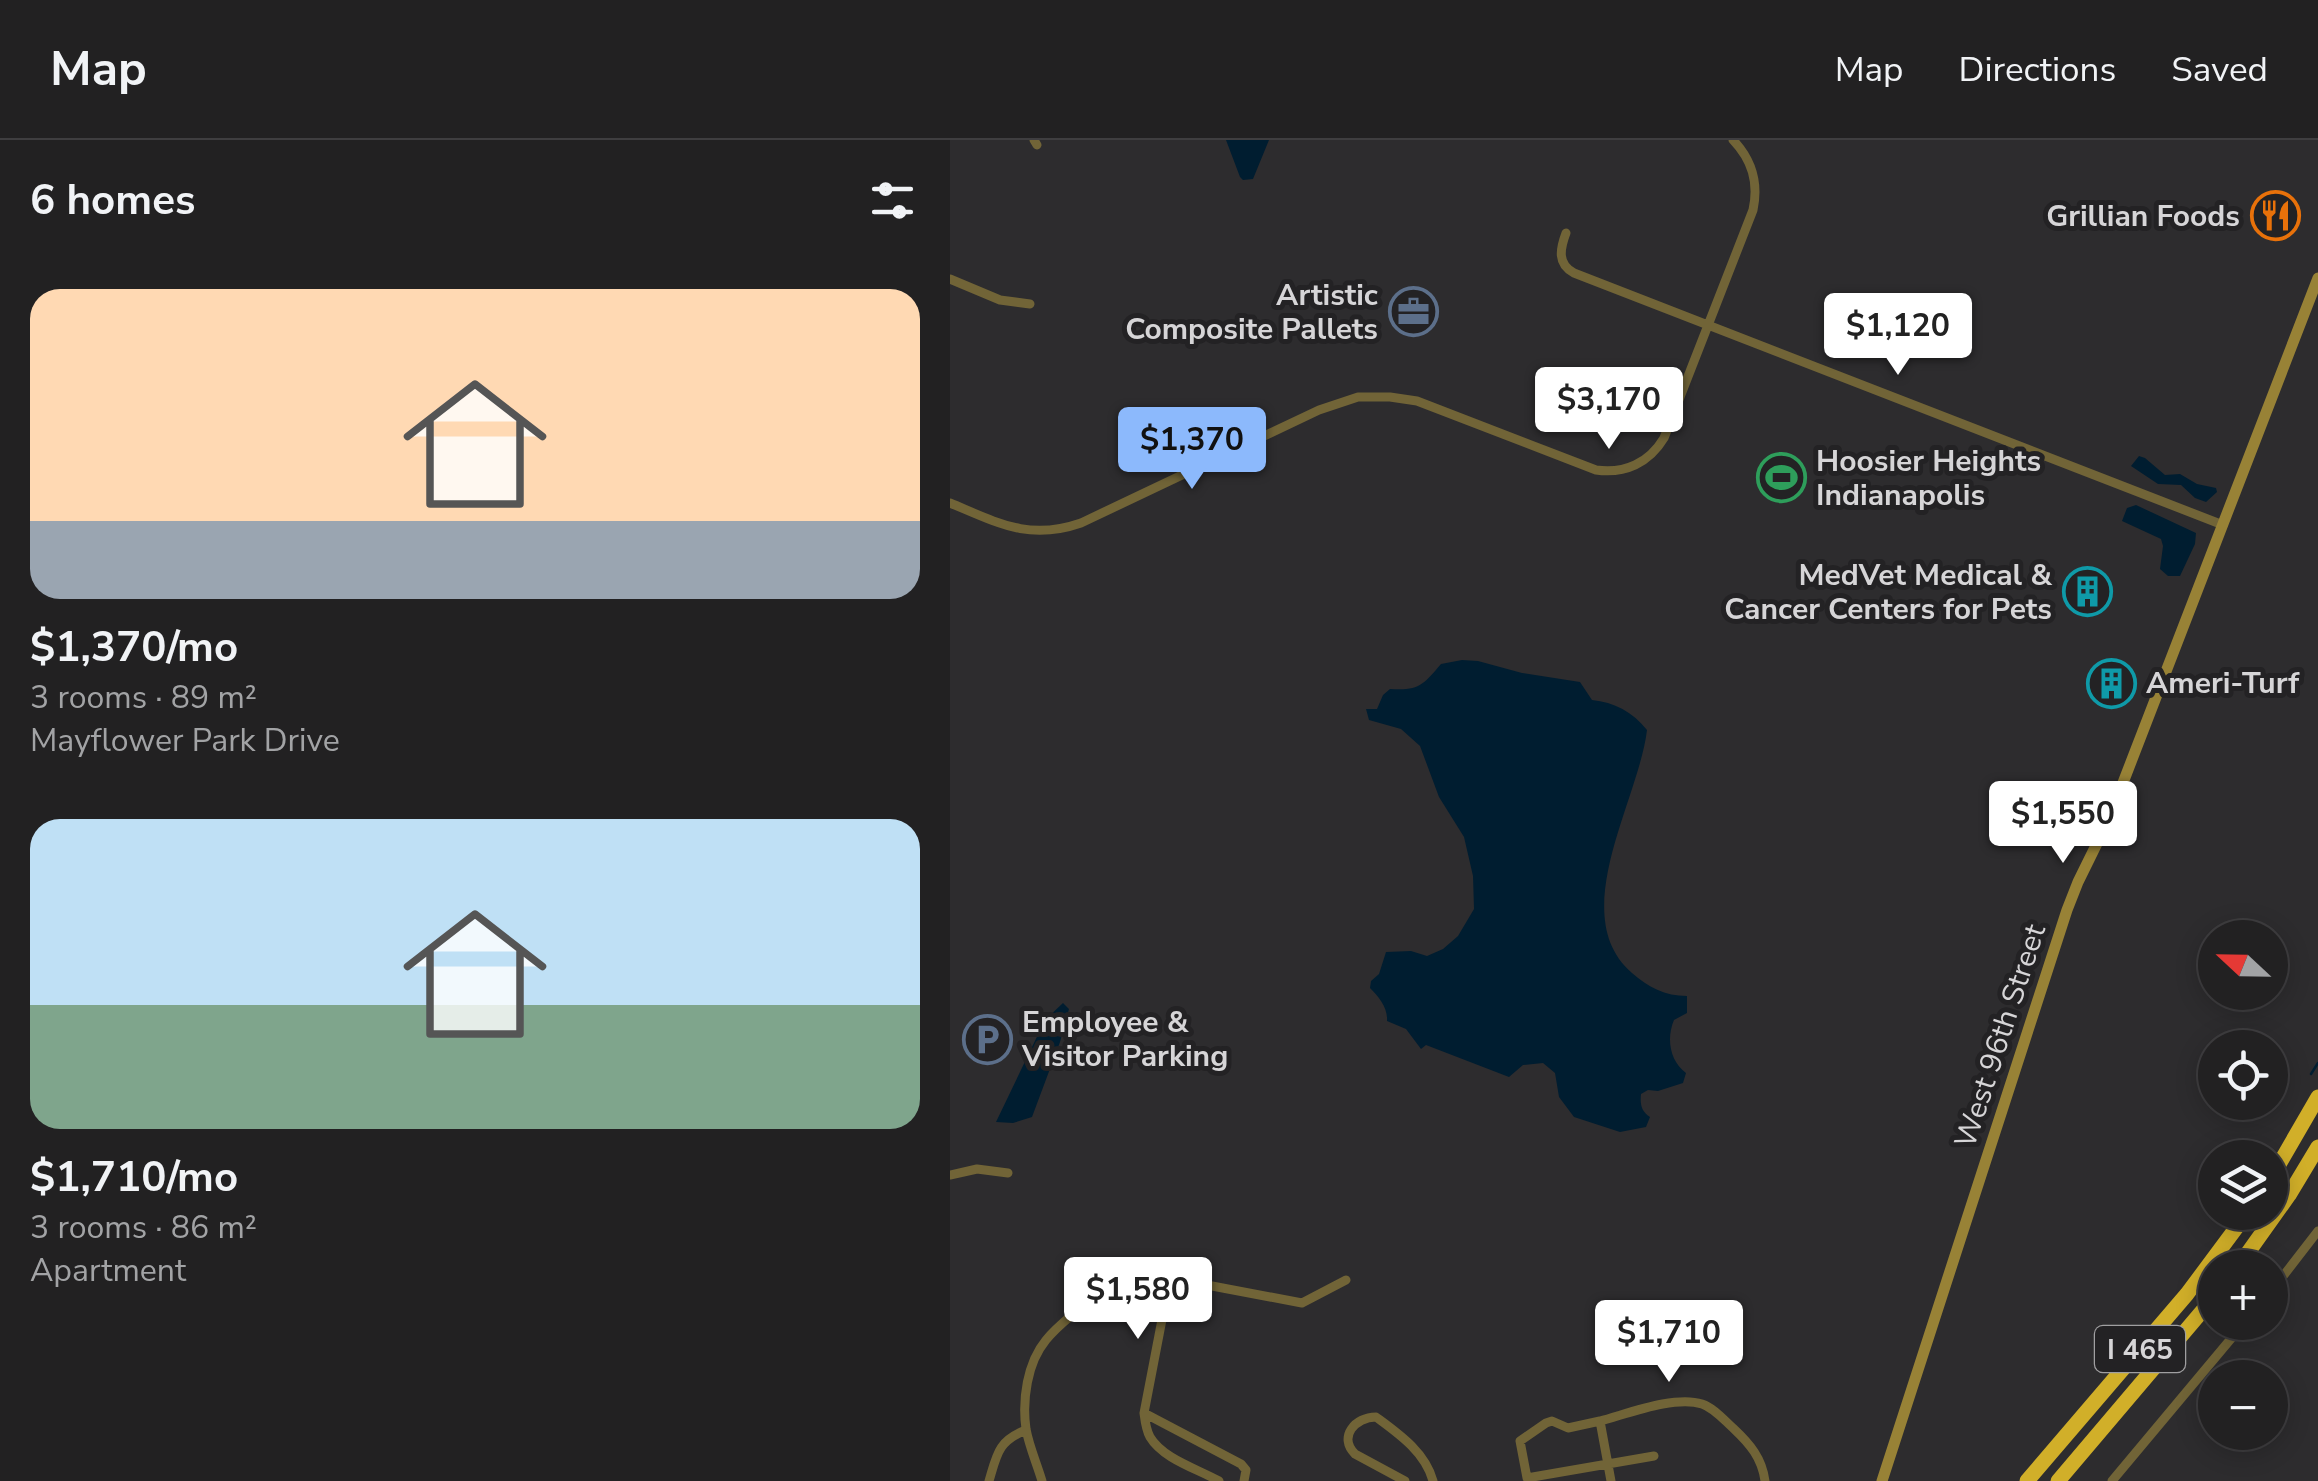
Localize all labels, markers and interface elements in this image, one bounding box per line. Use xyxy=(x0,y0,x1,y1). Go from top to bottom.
text: Map xyxy=(50,36,147,102)
text: Map xyxy=(1835,46,1904,93)
text: Directions xyxy=(1959,46,2116,93)
text: Saved xyxy=(2171,46,2268,93)
text: 6 homes xyxy=(30,172,195,229)
icon: filters xyxy=(865,173,920,228)
restaurant icon: Grillian Foods xyxy=(2249,190,2301,242)
place label: Grillian Foods xyxy=(2046,196,2240,237)
place label: Artistic Composite Pallets xyxy=(1125,275,1378,350)
office icon: Artistic Composite Pallets xyxy=(1387,286,1439,338)
pin: $1,120 xyxy=(1817,293,1979,378)
text: $1,120 xyxy=(1846,304,1950,347)
icon: home xyxy=(385,354,565,534)
pin: $3,170 xyxy=(1528,367,1690,452)
text: $3,170 xyxy=(1557,378,1661,421)
pin: $1,370 xyxy=(1111,407,1273,492)
text: $1,370 xyxy=(1140,418,1244,461)
place label: Hoosier Heights Indianapolis xyxy=(1816,441,2041,516)
sports icon: Hoosier Heights Indianapolis xyxy=(1755,452,1807,504)
place label: MedVet Medical & Cancer Centers for Pets xyxy=(1724,555,2053,630)
building icon: MedVet Medical & Cancer Centers for Pets xyxy=(2061,566,2113,618)
text: $1,370/mo xyxy=(30,619,238,676)
building icon: Ameri-Turf xyxy=(2085,657,2137,709)
place label: Ameri-Turf xyxy=(2146,663,2300,704)
text: 3 rooms · 89 m² xyxy=(30,676,257,719)
text: Mayflower Park Drive xyxy=(30,719,340,762)
pin: $1,550 xyxy=(1982,781,2144,866)
text: $1,550 xyxy=(2011,792,2115,835)
icon: home xyxy=(385,884,565,1064)
street label: West 96th Street xyxy=(1945,919,2056,1153)
north arrow xyxy=(2198,920,2288,1010)
map controls xyxy=(2198,920,2288,1450)
place label: Employee & Visitor Parking xyxy=(1021,1002,1228,1077)
parking icon: Employee & Visitor Parking xyxy=(961,1013,1013,1065)
button: locate xyxy=(2198,1030,2288,1120)
button: layers xyxy=(2198,1140,2288,1230)
text: $1,710/mo xyxy=(30,1149,238,1206)
text: 3 rooms · 86 m² xyxy=(30,1206,257,1249)
text: Apartment xyxy=(30,1249,186,1292)
button: + xyxy=(2198,1250,2288,1340)
pin: $1,580 xyxy=(1057,1257,1219,1342)
text: $1,580 xyxy=(1086,1268,1190,1311)
pin: $1,710 xyxy=(1588,1300,1750,1385)
text: $1,710 xyxy=(1617,1311,1721,1354)
road number: I 465 xyxy=(2095,1326,2185,1372)
button: − xyxy=(2198,1360,2288,1450)

